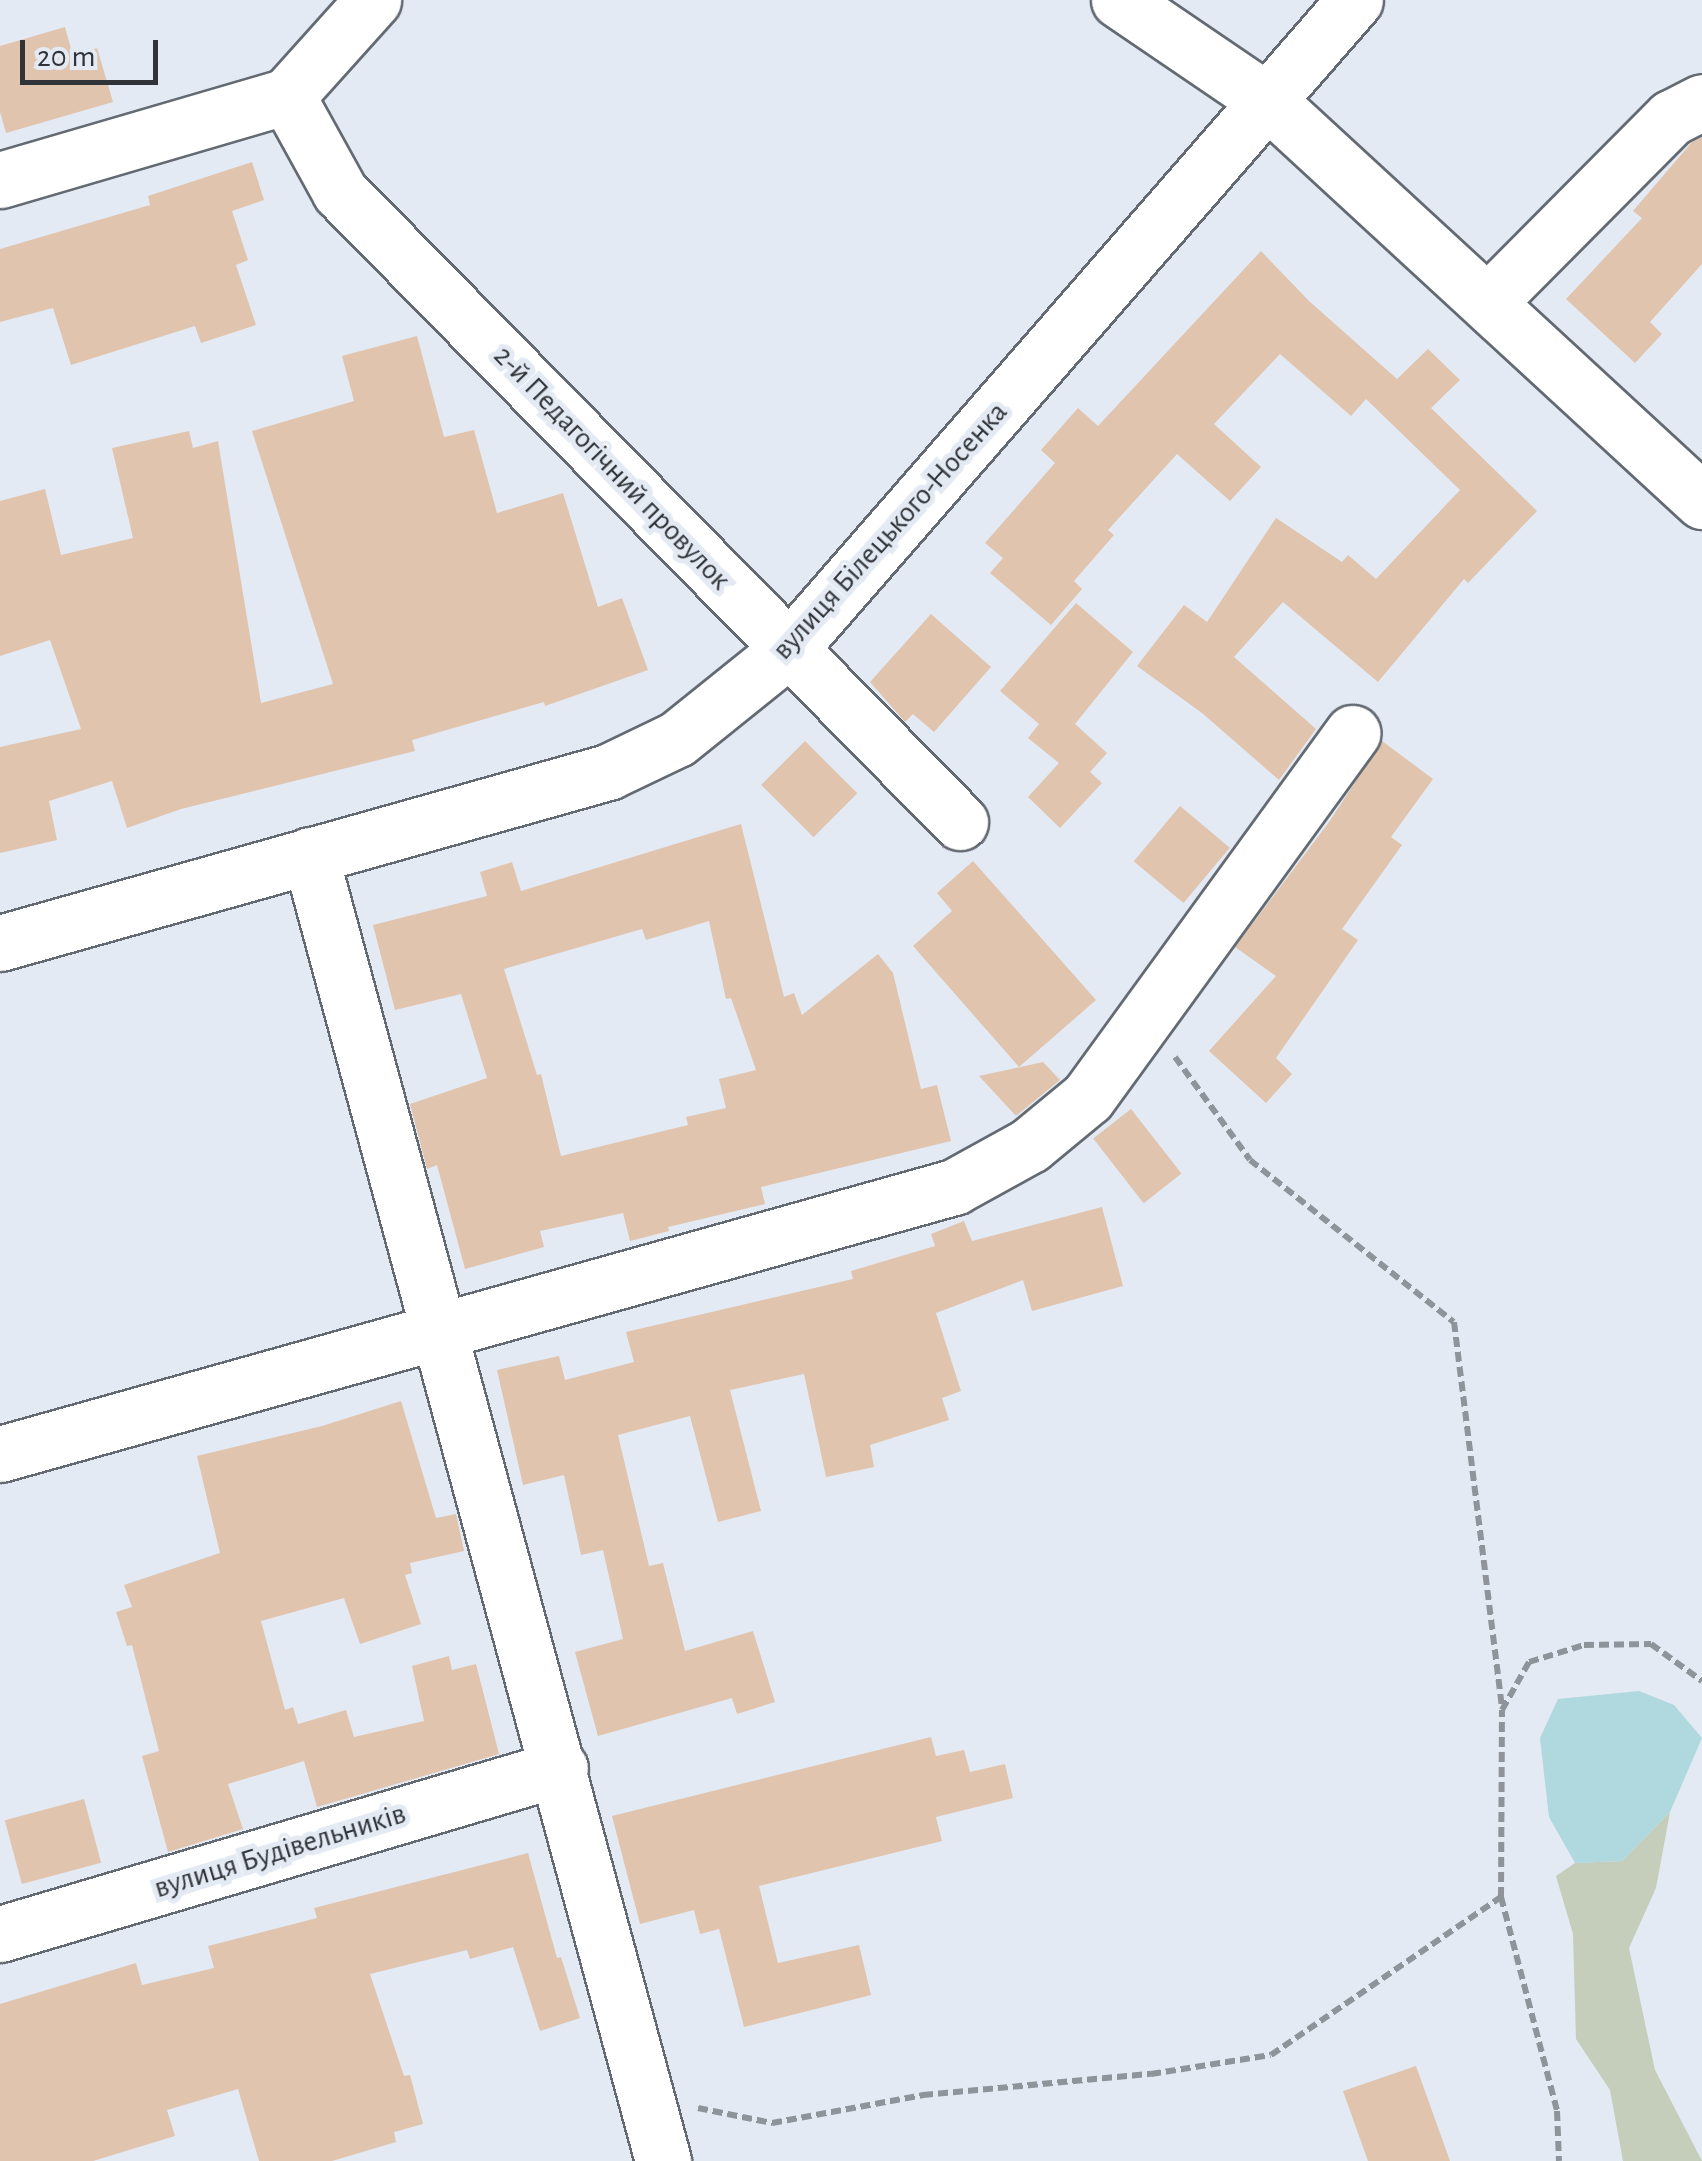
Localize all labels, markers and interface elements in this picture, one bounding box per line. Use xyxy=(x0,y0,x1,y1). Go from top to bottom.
scale bar xyxy=(25,20,162,82)
text: 20 m xyxy=(37,42,95,72)
street label: 2-й Педагогічний провулок xyxy=(486,338,738,598)
street label: вулиця Білецького-Носенка xyxy=(765,395,1015,667)
street label: вулиця Будівельників xyxy=(150,1796,410,1906)

